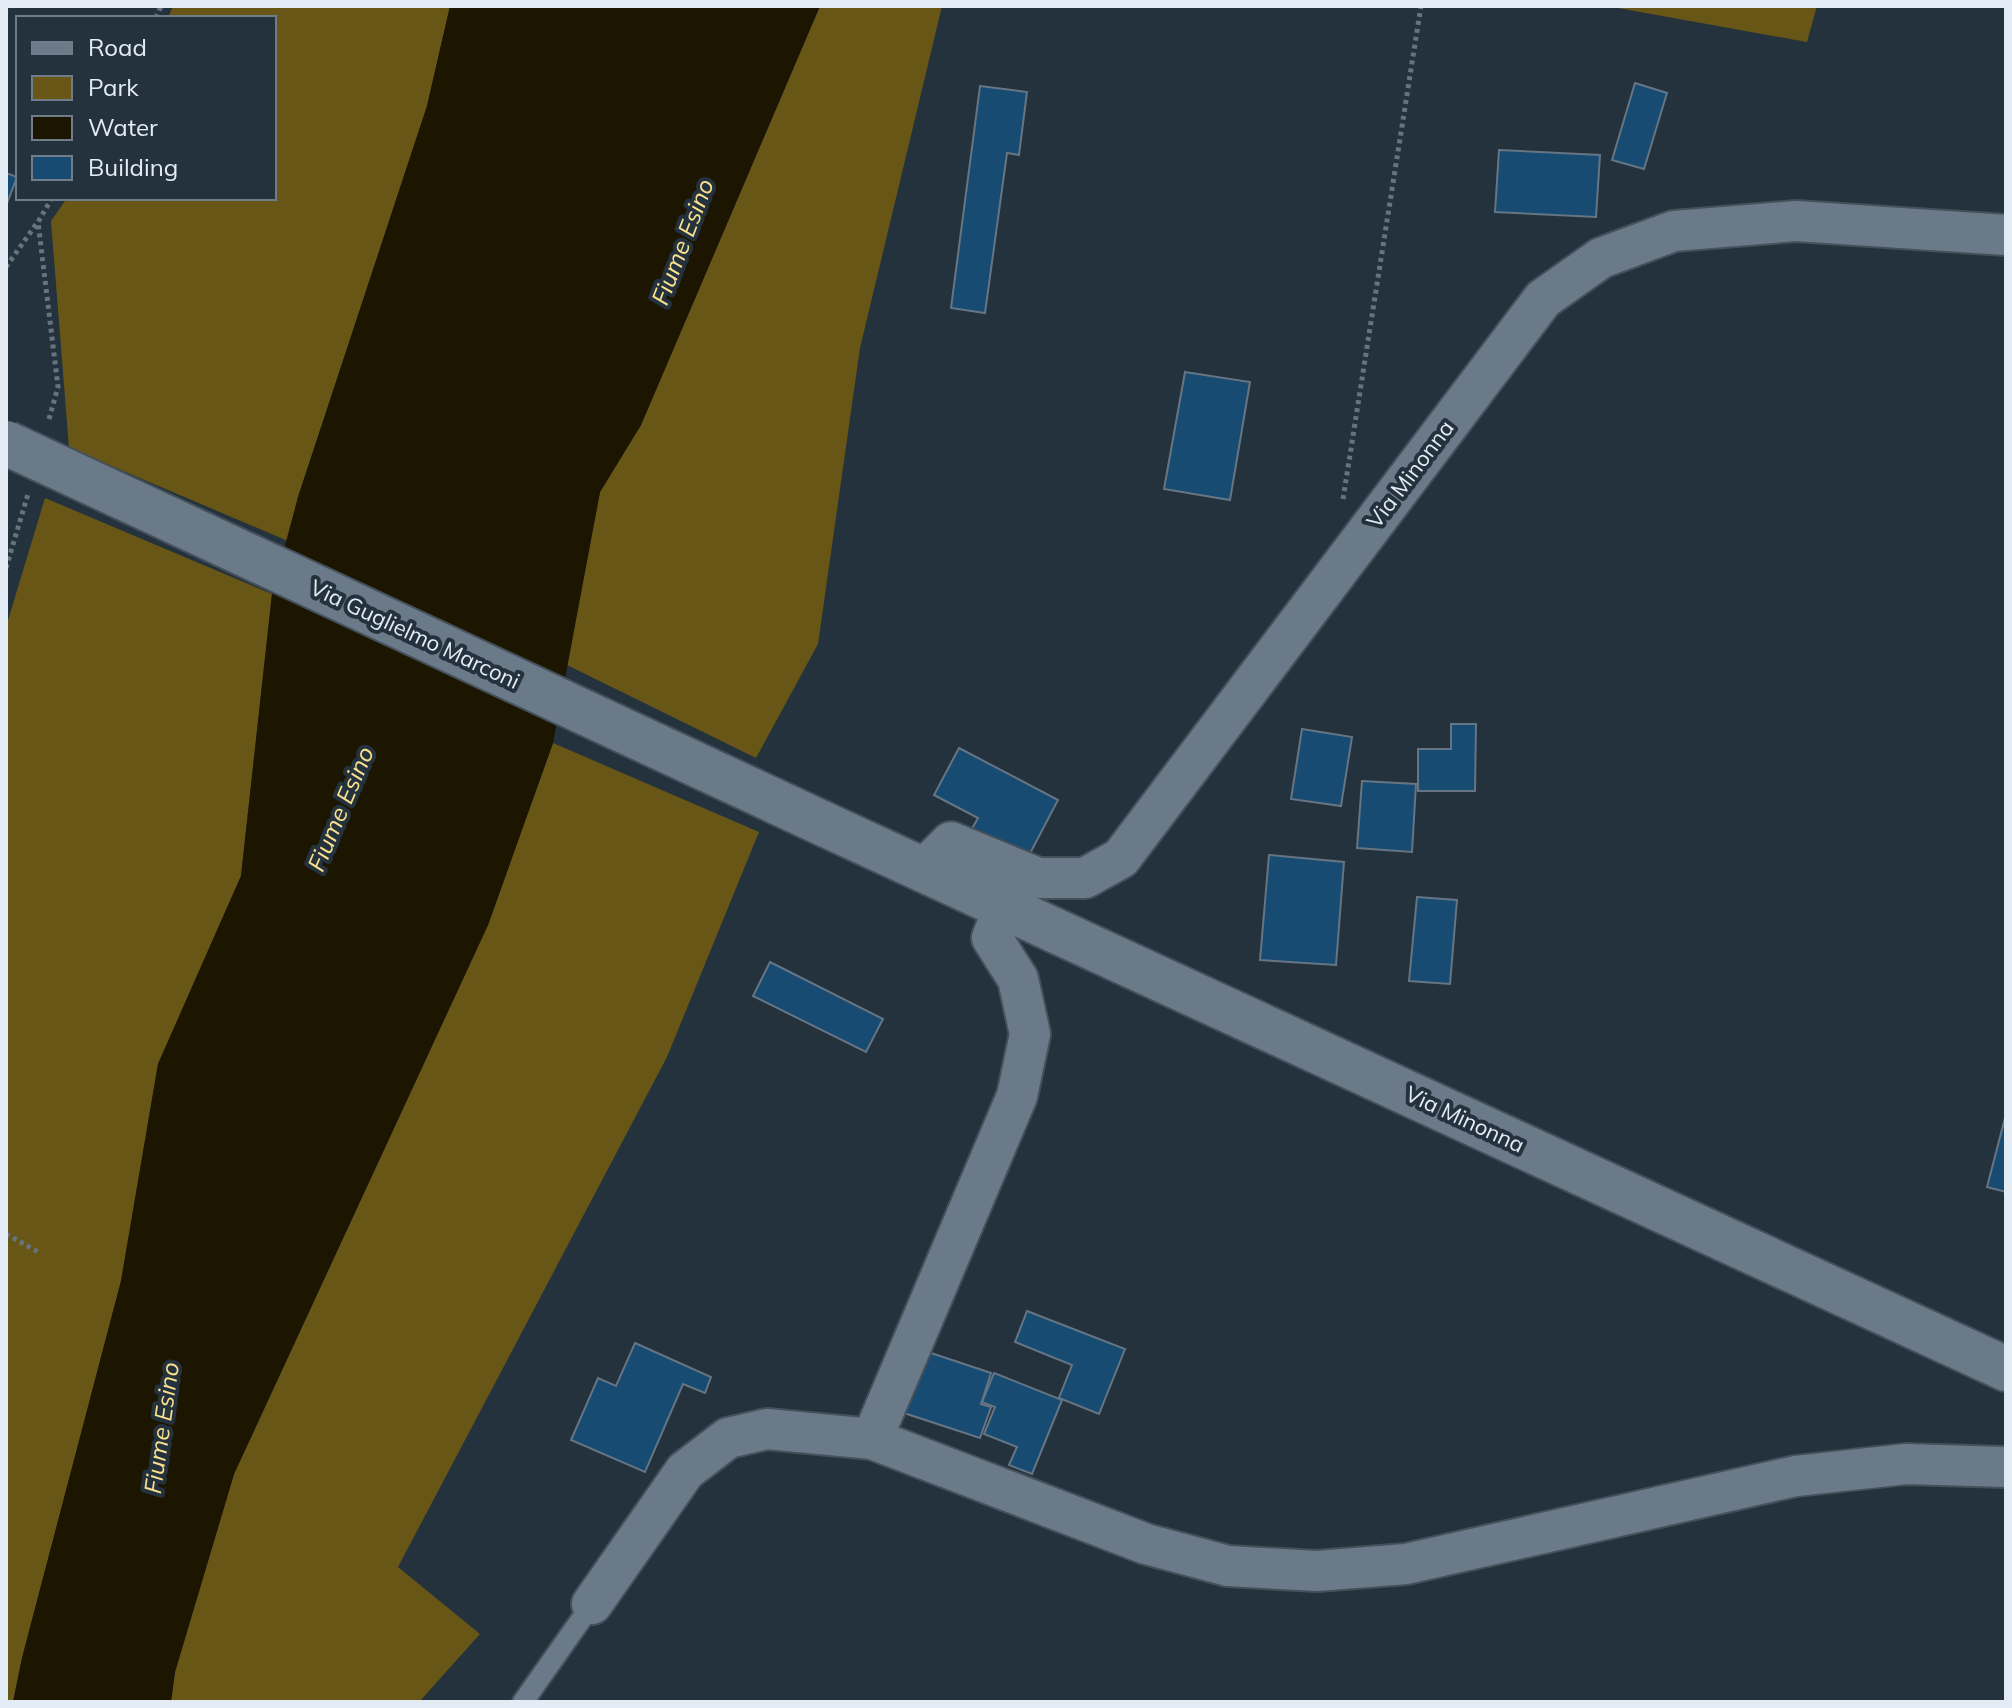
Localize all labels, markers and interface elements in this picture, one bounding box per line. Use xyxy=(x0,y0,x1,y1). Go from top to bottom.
legend xyxy=(16,16,276,200)
text: Road xyxy=(88,32,147,62)
text: Park xyxy=(88,72,139,102)
text: Water xyxy=(88,112,158,142)
text: Building xyxy=(88,152,178,182)
water label: Fiume Esino xyxy=(644,174,720,309)
street label: Via Minonna xyxy=(1360,414,1460,534)
street label: Via Guglielmo Marconi xyxy=(306,573,524,695)
water label: Fiume Esino xyxy=(300,742,380,876)
street label: Via Minonna xyxy=(1401,1079,1529,1159)
water label: Fiume Esino xyxy=(137,1360,185,1496)

